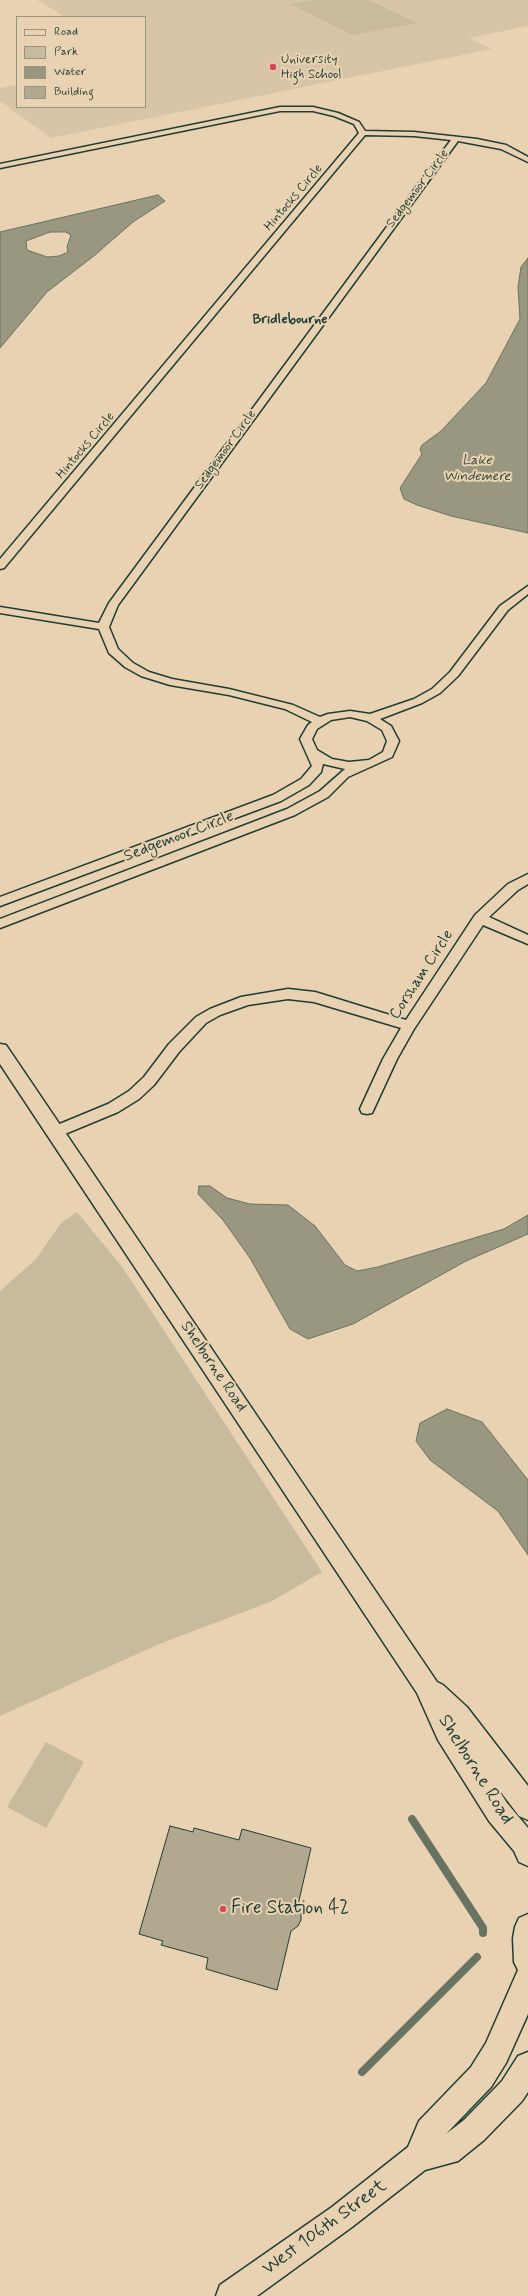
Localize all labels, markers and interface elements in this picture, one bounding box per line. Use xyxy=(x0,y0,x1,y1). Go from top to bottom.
legend xyxy=(16,16,146,108)
text: Road xyxy=(54,24,78,40)
text: Park xyxy=(54,44,78,60)
place label: University High School xyxy=(281,52,342,83)
marker: University High School xyxy=(268,62,278,72)
text: Water xyxy=(54,64,86,80)
text: Building xyxy=(54,84,94,100)
street label: Sedgemoor Circle xyxy=(383,147,453,231)
street label: Hintocks Circle xyxy=(262,161,326,235)
district label: Bridlebourne xyxy=(252,312,328,328)
street label: Sedgemoor Circle xyxy=(192,407,260,493)
street label: Hintocks Circle xyxy=(54,409,118,483)
water label: Lake Windemere xyxy=(444,453,510,486)
street label: Sedgemoor Circle xyxy=(121,807,237,867)
street label: Corsham Circle xyxy=(386,927,458,1023)
street label: Shelborne Road xyxy=(176,1318,250,1416)
street label: Shelborne Road xyxy=(432,1711,518,1829)
place label: Fire Station 42 xyxy=(231,1898,349,1920)
marker: Fire Station 42 xyxy=(218,1904,228,1914)
street label: West 106th Street xyxy=(258,2175,392,2281)

